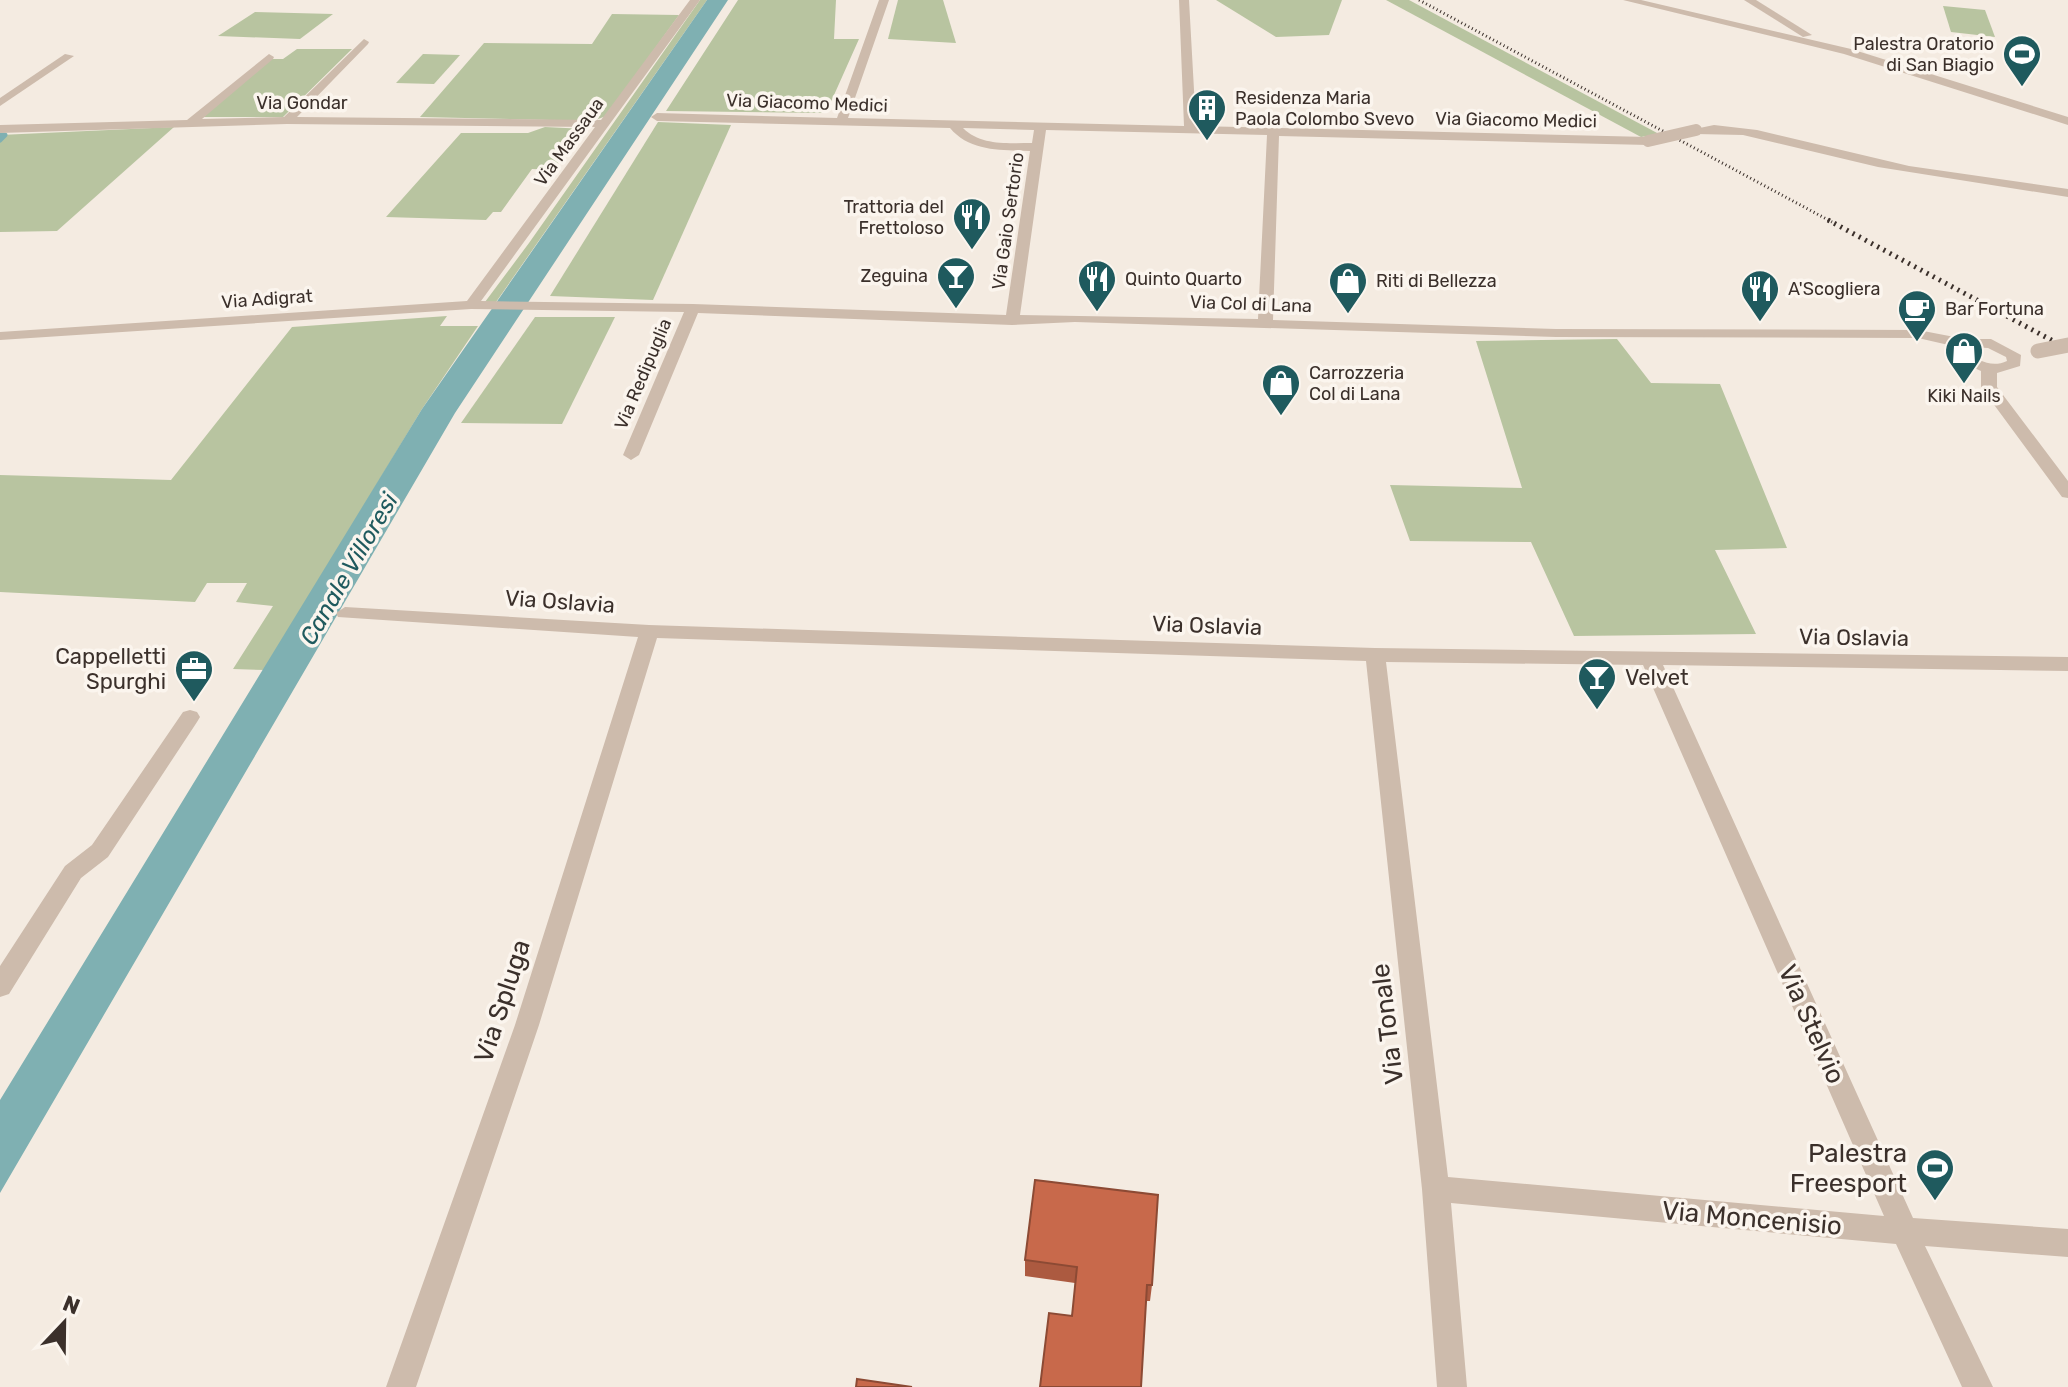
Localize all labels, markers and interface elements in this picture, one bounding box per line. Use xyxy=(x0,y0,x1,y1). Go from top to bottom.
place label: Palestra Oratorio di San Biagio xyxy=(1853,33,1994,76)
sports icon: Palestra Oratorio di San Biagio xyxy=(2001,33,2043,88)
building icon: Residenza Maria Paola Colombo Svevo xyxy=(1186,87,1228,142)
place label: Residenza Maria Paola Colombo Svevo xyxy=(1235,87,1414,130)
street label: Via Giacomo Medici xyxy=(726,89,888,117)
street label: Via Gondar xyxy=(256,92,348,114)
street label: Via Massaua xyxy=(530,94,608,190)
street label: Via Giacomo Medici xyxy=(1435,108,1597,132)
street label: Via Gaio Sertorio xyxy=(987,151,1029,291)
place label: Trattoria del Frettoloso xyxy=(843,196,944,239)
restaurant icon: Trattoria del Frettoloso xyxy=(951,196,993,251)
bar icon: Zeguina xyxy=(935,255,977,310)
restaurant icon: Quinto Quarto xyxy=(1076,258,1118,313)
shop icon: Riti di Bellezza xyxy=(1327,260,1369,315)
place label: Zeguina xyxy=(861,265,928,287)
place label: Quinto Quarto xyxy=(1125,268,1242,290)
restaurant icon: A'Scogliera xyxy=(1739,268,1781,323)
place label: Riti di Bellezza xyxy=(1376,270,1497,292)
place label: A'Scogliera xyxy=(1788,278,1880,300)
street label: Via Adigrat xyxy=(221,285,313,313)
cafe icon: Bar Fortuna xyxy=(1896,288,1938,343)
street label: Via Col di Lana xyxy=(1190,291,1312,317)
place label: Bar Fortuna xyxy=(1945,298,2044,320)
street label: Via Redipuglia xyxy=(610,315,676,433)
shop icon: Kiki Nails xyxy=(1943,330,1985,385)
shop icon: Carrozzeria Col di Lana xyxy=(1260,362,1302,417)
place label: Carrozzeria Col di Lana xyxy=(1309,362,1404,405)
place label: Kiki Nails xyxy=(1927,385,2001,407)
water label: Canale Villoresi xyxy=(294,487,404,650)
street label: Via Oslavia xyxy=(504,584,616,619)
street label: Via Oslavia xyxy=(1151,610,1263,641)
street label: Via Oslavia xyxy=(1799,623,1909,652)
place label: Cappelletti Spurghi xyxy=(55,643,166,695)
office icon: Cappelletti Spurghi xyxy=(173,648,215,703)
bar icon: Velvet xyxy=(1576,656,1618,711)
place label: Velvet xyxy=(1625,664,1689,691)
street label: Via Spluga xyxy=(468,936,537,1067)
street label: Via Stelvio xyxy=(1772,960,1851,1088)
street label: Via Tonale xyxy=(1365,962,1410,1086)
place label: Palestra Freesport xyxy=(1790,1138,1907,1199)
sports icon: Palestra Freesport xyxy=(1914,1147,1956,1202)
street label: Via Moncenisio xyxy=(1661,1195,1843,1242)
north arrow xyxy=(24,1283,104,1363)
text: N xyxy=(59,1289,84,1320)

